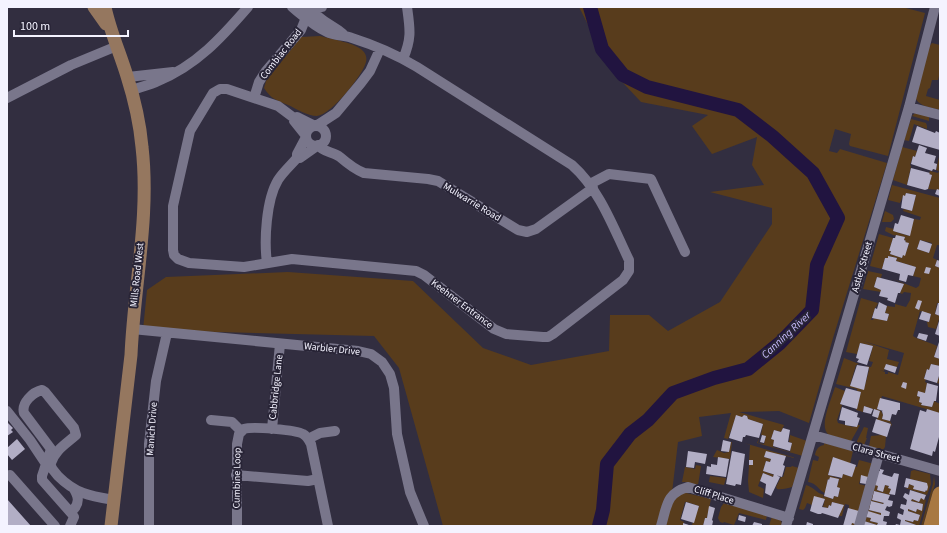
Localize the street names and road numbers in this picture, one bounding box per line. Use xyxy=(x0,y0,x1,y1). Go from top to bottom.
street label: Combiac Road xyxy=(257,26,305,82)
street label: Mulwarrie Road xyxy=(440,179,504,225)
street label: Astley Street xyxy=(848,239,876,294)
street label: Mills Road West xyxy=(127,242,147,308)
street label: Keehner Entrance xyxy=(428,276,496,332)
street label: Warbler Drive xyxy=(303,339,361,359)
street label: Cabbridge Lane xyxy=(266,354,286,420)
street label: Manich Drive xyxy=(143,402,161,456)
street label: Clara Street xyxy=(851,440,902,466)
street label: Cumbine Loop xyxy=(229,447,245,509)
street label: Cliff Place xyxy=(692,482,736,508)

